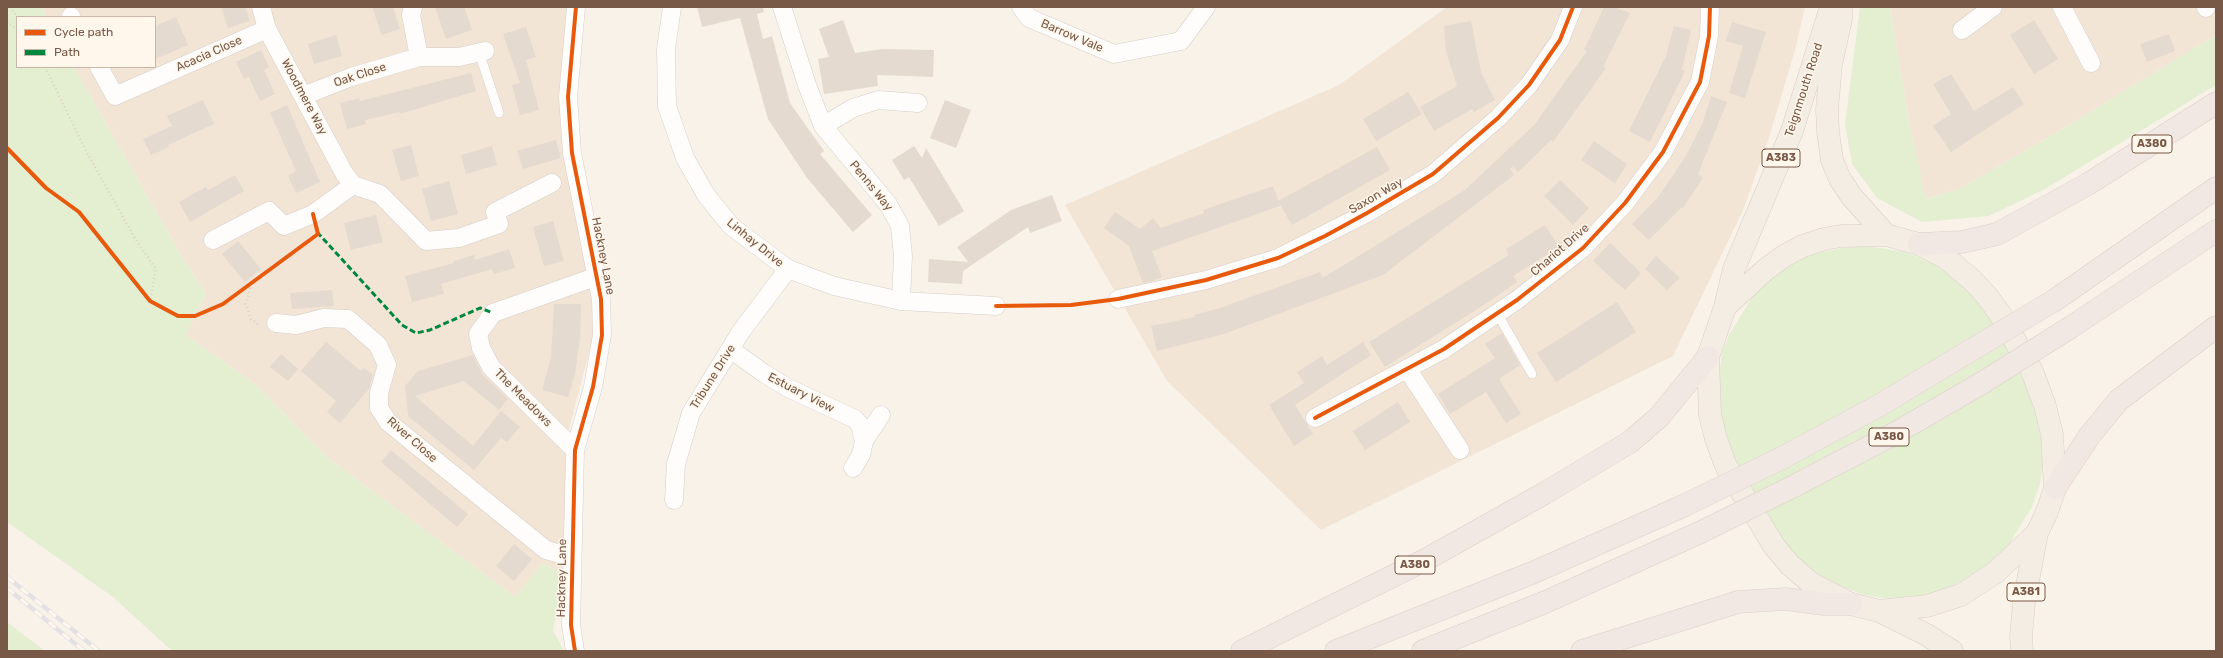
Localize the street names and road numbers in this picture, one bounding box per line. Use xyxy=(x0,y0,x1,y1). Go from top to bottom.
street label: Barrow Vale xyxy=(1039,16,1105,56)
street label: Acacia Close xyxy=(174,33,244,75)
street label: Teignmouth Road xyxy=(1782,41,1826,139)
street label: Woodmere Way xyxy=(278,56,330,138)
street label: Oak Close xyxy=(332,60,388,90)
road number: A380 xyxy=(2132,135,2172,153)
road number: A383 xyxy=(1762,149,1800,167)
street label: Penns Way xyxy=(846,158,896,214)
street label: Saxon Way xyxy=(1346,175,1406,217)
street label: Hackney Lane xyxy=(588,216,618,296)
street label: Linhay Drive xyxy=(724,216,786,270)
street label: Chariot Drive xyxy=(1528,221,1592,279)
street label: Tribune Drive xyxy=(687,342,739,412)
street label: The Meadows xyxy=(491,366,555,430)
street label: Estuary View xyxy=(765,370,837,416)
street label: River Close xyxy=(384,414,440,466)
road number: A380 xyxy=(1869,428,1909,446)
street label: Hackney Lane xyxy=(554,539,570,617)
road number: A380 xyxy=(1395,556,1435,574)
road number: A381 xyxy=(2007,583,2045,601)

